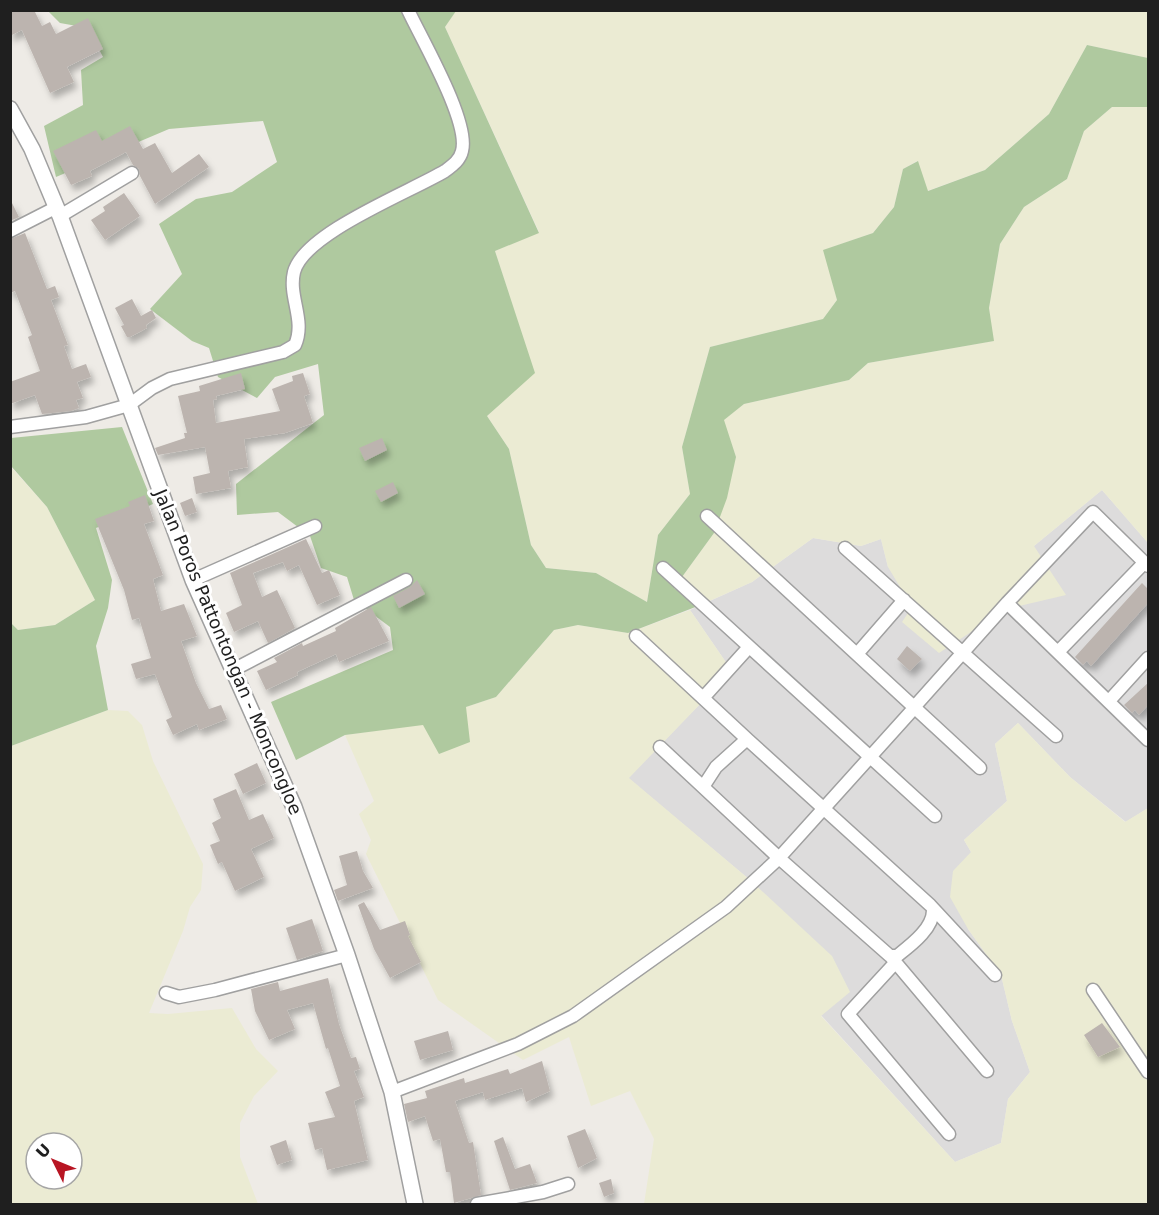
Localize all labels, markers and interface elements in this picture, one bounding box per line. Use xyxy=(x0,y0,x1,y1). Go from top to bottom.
street label: Jalan Poros Pattontongan - Moncongloe xyxy=(150,485,307,818)
north arrow xyxy=(24,1131,84,1191)
text: U xyxy=(32,1140,55,1162)

